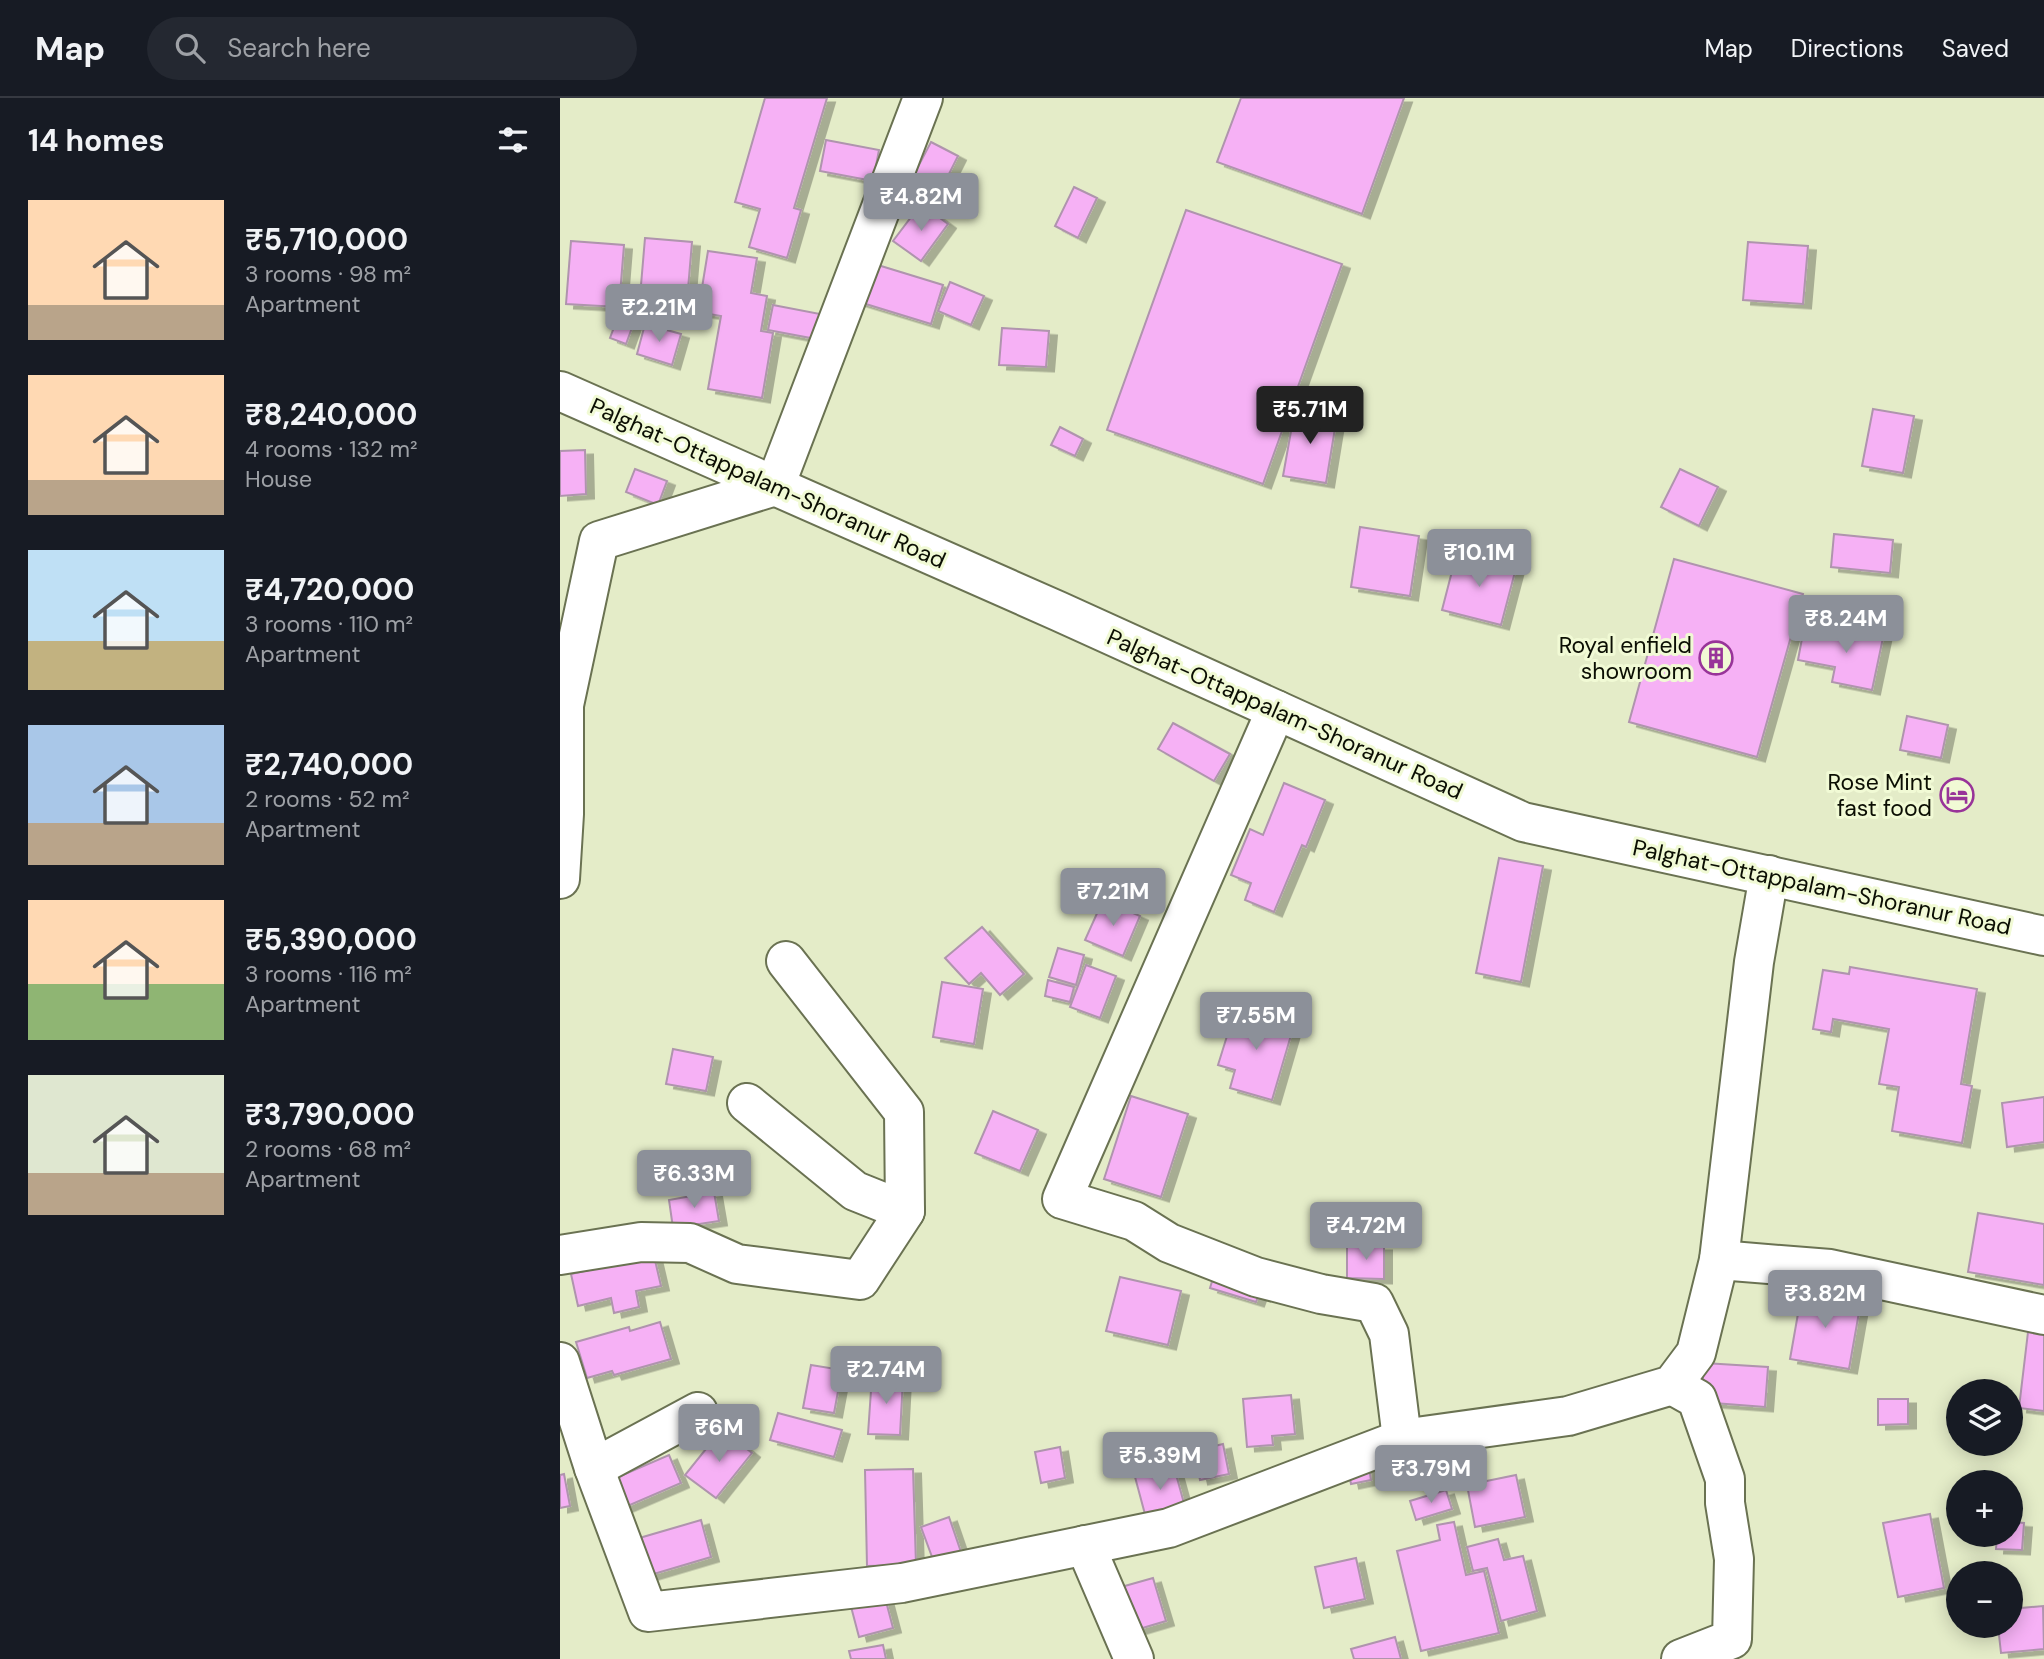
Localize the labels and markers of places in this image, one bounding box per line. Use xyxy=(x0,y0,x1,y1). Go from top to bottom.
pin: ₹4.82M xyxy=(864,174,978,233)
pin: ₹2.21M xyxy=(602,285,716,344)
pin: ₹5.71M xyxy=(1253,386,1367,446)
pin: ₹10.1M xyxy=(1422,530,1536,589)
pin: ₹8.24M xyxy=(1789,596,1903,655)
place label: Royal enfield showroom xyxy=(1559,630,1692,686)
building icon: Royal enfield showroom xyxy=(1697,639,1735,677)
place label: Rose Mint fast food xyxy=(1828,767,1932,823)
hotel icon: Rose Mint fast food xyxy=(1938,776,1976,814)
pin: ₹7.21M xyxy=(1056,868,1170,928)
pin: ₹7.55M xyxy=(1199,992,1313,1052)
pin: ₹6.33M xyxy=(637,1150,751,1210)
pin: ₹4.72M xyxy=(1309,1202,1423,1262)
pin: ₹3.82M xyxy=(1768,1270,1882,1330)
pin: ₹2.74M xyxy=(829,1346,943,1406)
pin: ₹6M xyxy=(685,1404,753,1464)
pin: ₹5.39M xyxy=(1103,1432,1217,1492)
pin: ₹3.79M xyxy=(1374,1446,1488,1505)

